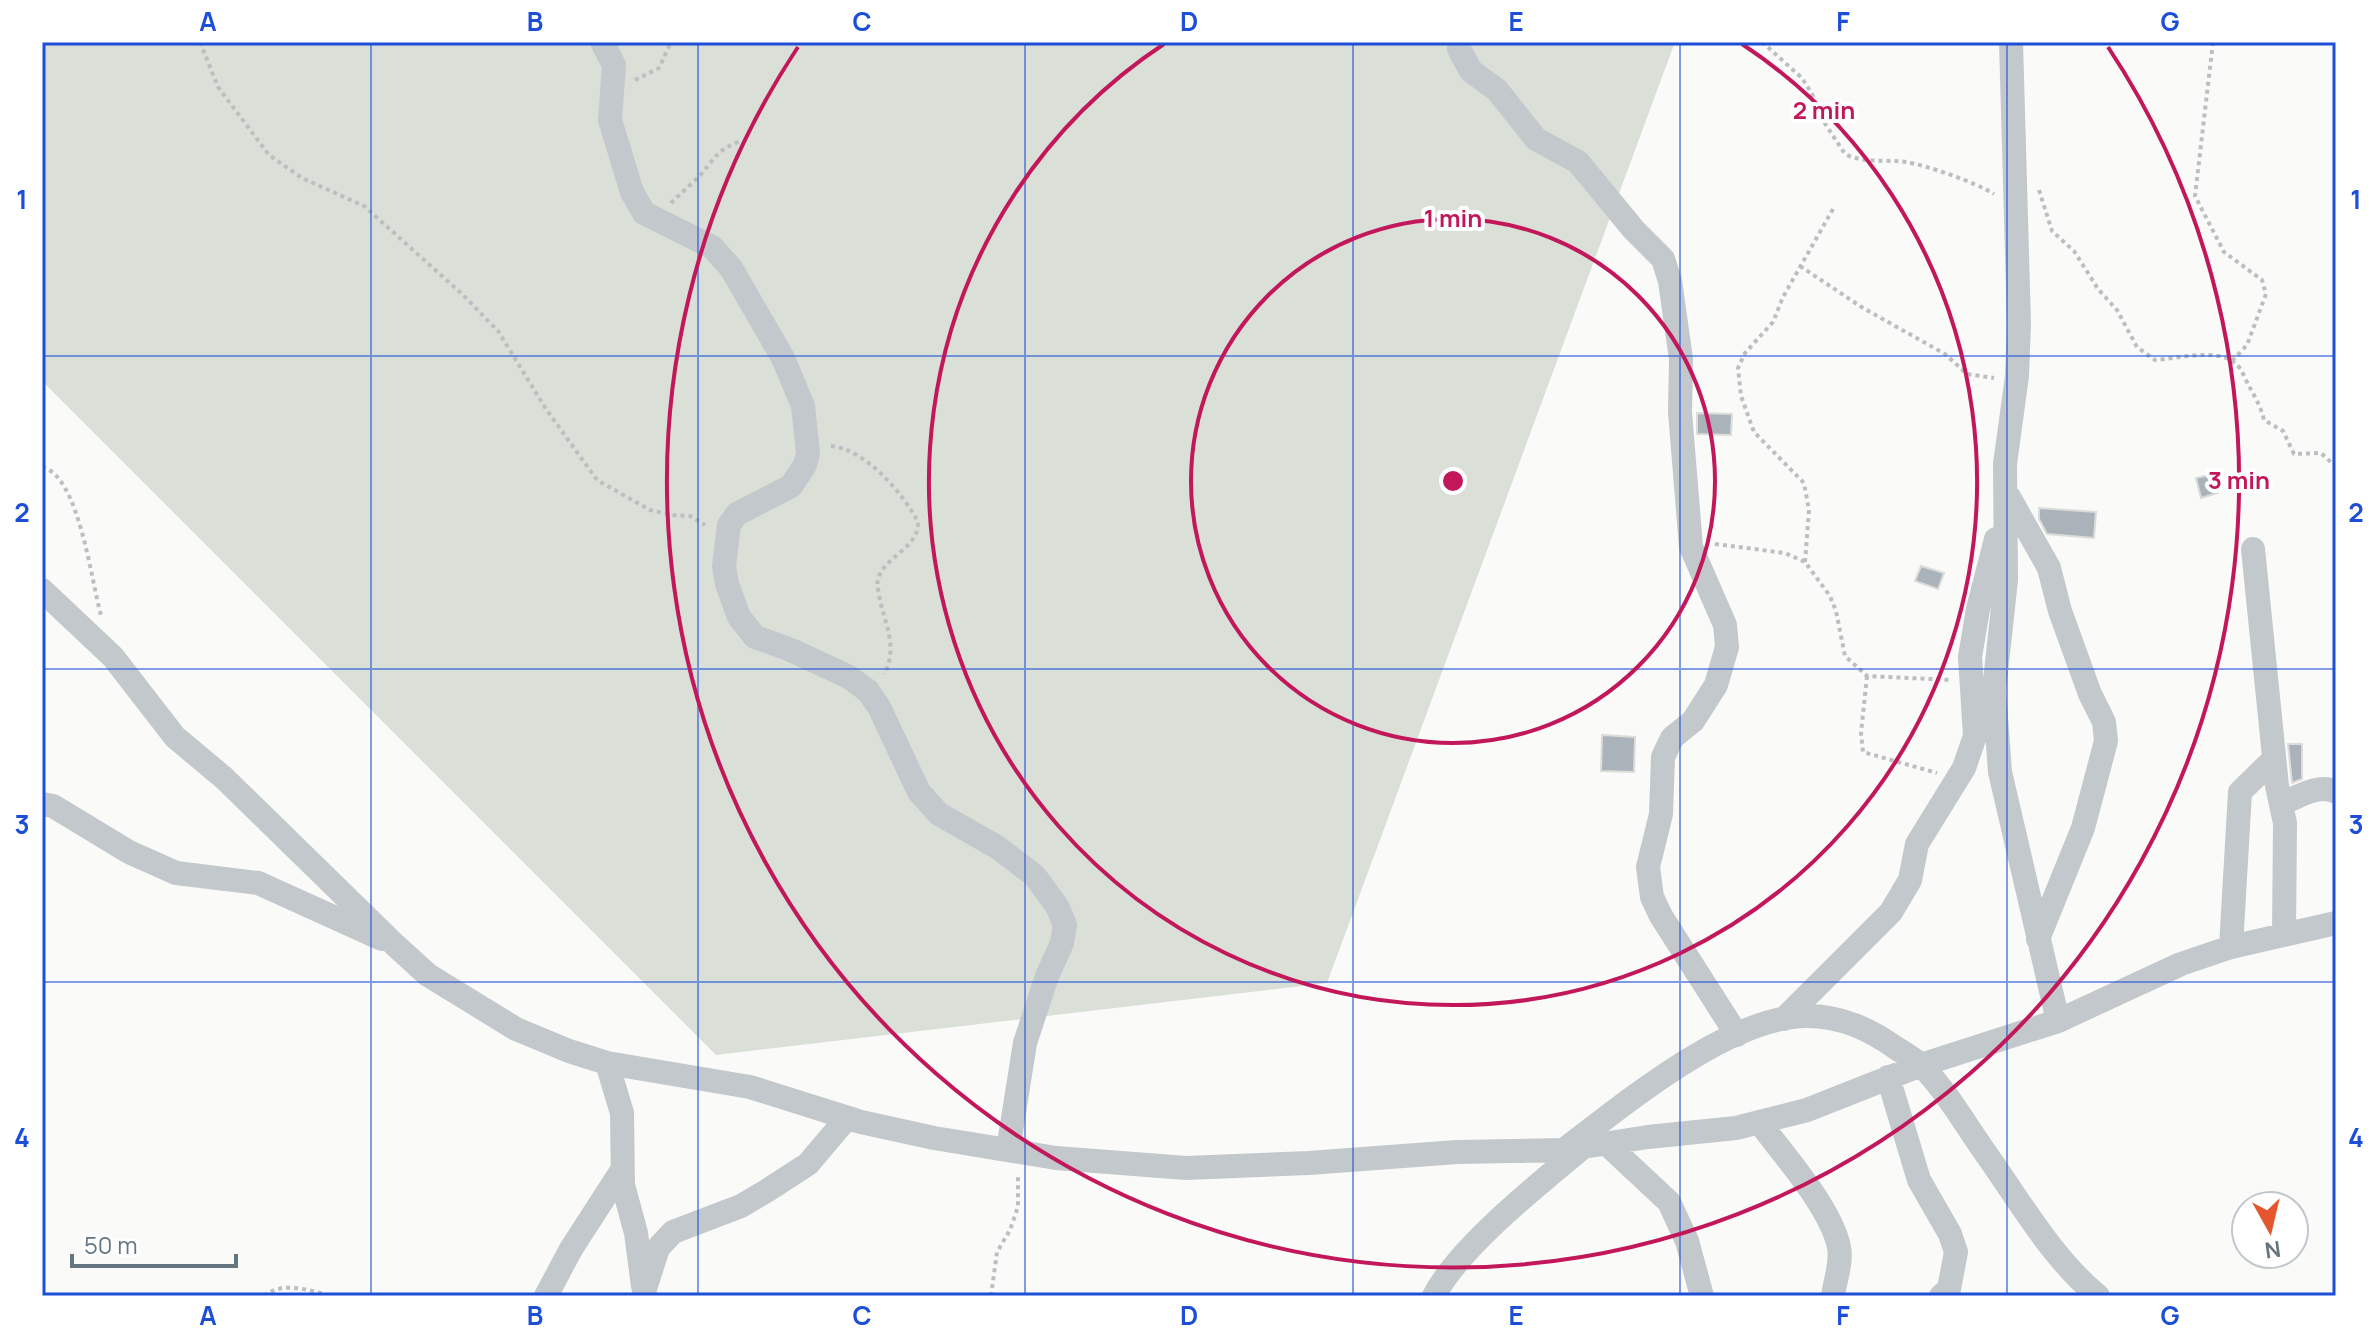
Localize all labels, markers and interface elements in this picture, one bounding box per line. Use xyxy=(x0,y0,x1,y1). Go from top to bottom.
text: A xyxy=(199,3,217,39)
text: B xyxy=(527,3,543,39)
text: C xyxy=(852,3,872,39)
text: D xyxy=(1180,3,1198,39)
text: E xyxy=(1508,3,1524,39)
text: F xyxy=(1836,3,1850,39)
text: G xyxy=(2160,3,2180,39)
text: 2 min xyxy=(1793,93,1855,126)
text: 1 xyxy=(16,181,28,217)
text: 1 xyxy=(2350,181,2362,217)
text: 1 min xyxy=(1424,201,1482,234)
text: 3 min xyxy=(2208,463,2270,496)
centre of rings xyxy=(1439,467,1467,495)
text: 2 xyxy=(14,494,30,530)
text: 2 xyxy=(2348,494,2364,530)
text: 3 xyxy=(14,806,30,842)
text: 3 xyxy=(2348,806,2364,842)
text: 4 xyxy=(14,1119,30,1155)
text: 4 xyxy=(2348,1119,2364,1155)
north arrow xyxy=(2230,1190,2310,1270)
scale bar xyxy=(72,1218,236,1268)
text: 50 m xyxy=(84,1228,138,1261)
text: N xyxy=(2263,1234,2283,1266)
text: A xyxy=(199,1297,217,1333)
text: B xyxy=(527,1297,543,1333)
text: C xyxy=(852,1297,872,1333)
text: D xyxy=(1180,1297,1198,1333)
text: E xyxy=(1508,1297,1524,1333)
text: F xyxy=(1836,1297,1850,1333)
text: G xyxy=(2160,1297,2180,1333)

